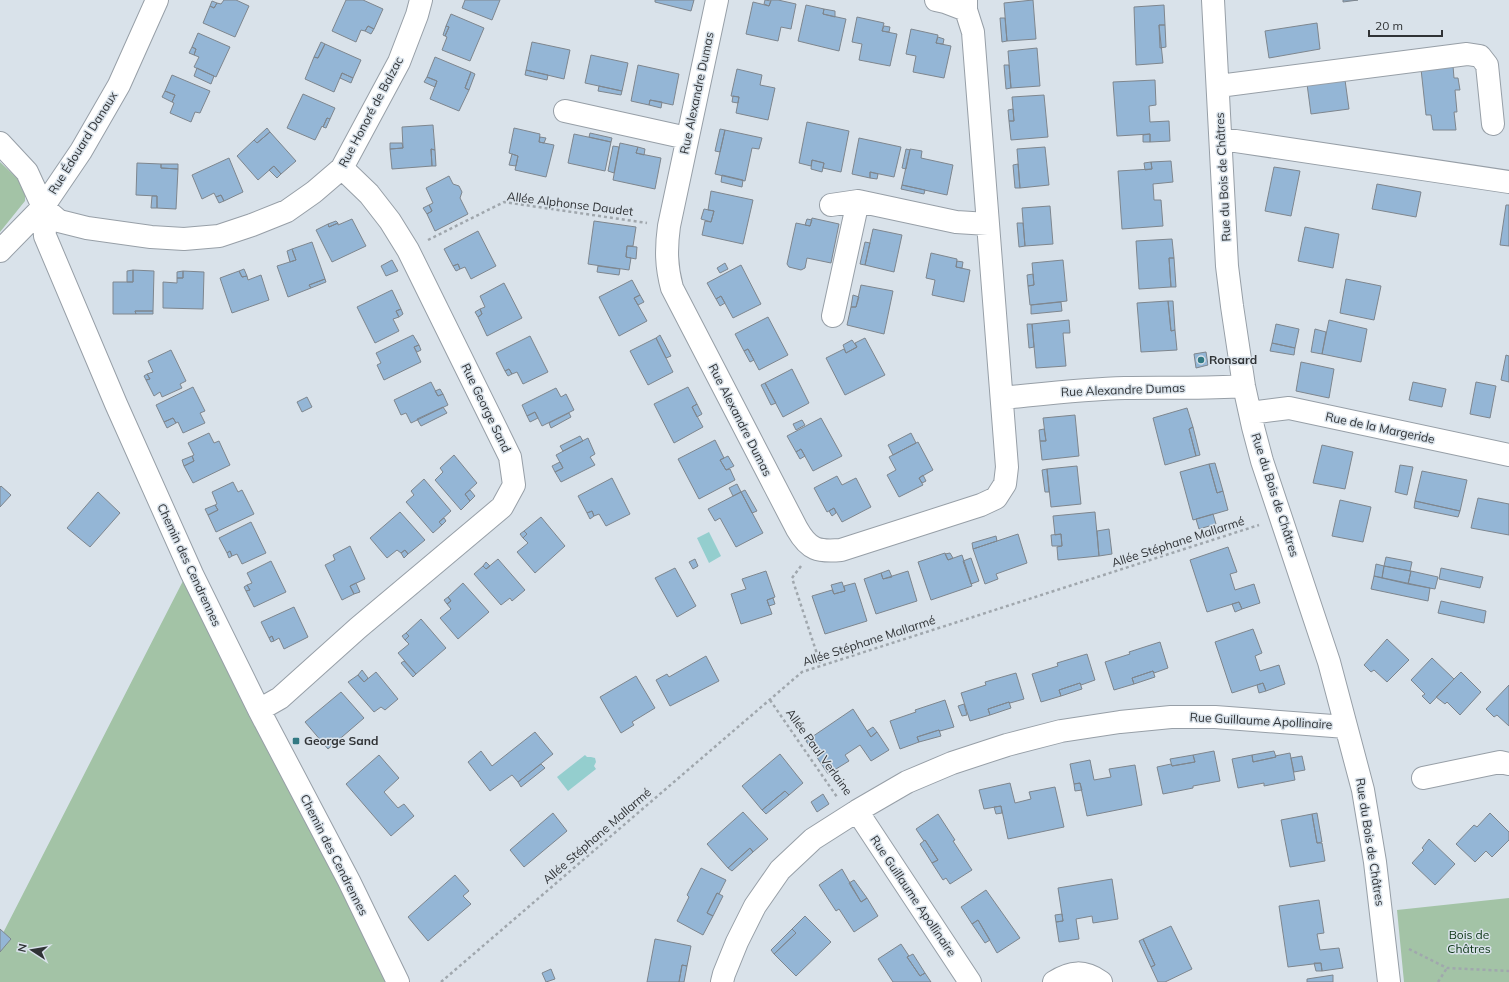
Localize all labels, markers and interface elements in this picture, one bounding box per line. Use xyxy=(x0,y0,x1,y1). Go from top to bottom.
scale bar xyxy=(1369,12,1442,38)
text: 20 m xyxy=(1375,18,1403,33)
street label: Rue Alexandre Dumas xyxy=(676,30,717,155)
street label: Rue Honoré de Balzac xyxy=(335,54,406,170)
street label: Rue Édouard Danaux xyxy=(45,88,121,197)
street label: Rue du Bois de Châtres xyxy=(1212,112,1233,242)
street label: Allée Alphonse Daudet xyxy=(506,188,634,219)
place label: Ronsard xyxy=(1209,352,1257,367)
marker: Ronsard xyxy=(1196,355,1206,365)
street label: Rue George Sand xyxy=(458,361,514,455)
street label: Rue Alexandre Dumas xyxy=(706,361,775,479)
street label: Rue Alexandre Dumas xyxy=(1061,380,1185,399)
street label: Rue de la Margeride xyxy=(1324,409,1436,446)
street label: Rue du Bois de Châtres xyxy=(1248,431,1303,559)
street label: Chemin des Cendrennes xyxy=(154,501,225,629)
street label: Allée Stéphane Mallarmé xyxy=(1110,513,1246,570)
street label: Allée Stéphane Mallarmé xyxy=(801,612,937,669)
street label: Allée Paul Verlaine xyxy=(783,705,856,798)
street label: Rue Guillaume Apollinaire xyxy=(1189,709,1333,732)
place label: George Sand xyxy=(304,733,378,748)
marker: George Sand xyxy=(291,736,301,746)
street label: Rue du Bois de Châtres xyxy=(1353,777,1388,907)
street label: Allée Stéphane Mallarmé xyxy=(539,784,654,887)
street label: Chemin des Cendrennes xyxy=(297,792,372,918)
street label: Rue Guillaume Apollinaire xyxy=(867,832,960,959)
park label: Bois de Châtres xyxy=(1447,927,1491,956)
north arrow xyxy=(12,930,52,970)
text: N xyxy=(15,942,30,953)

